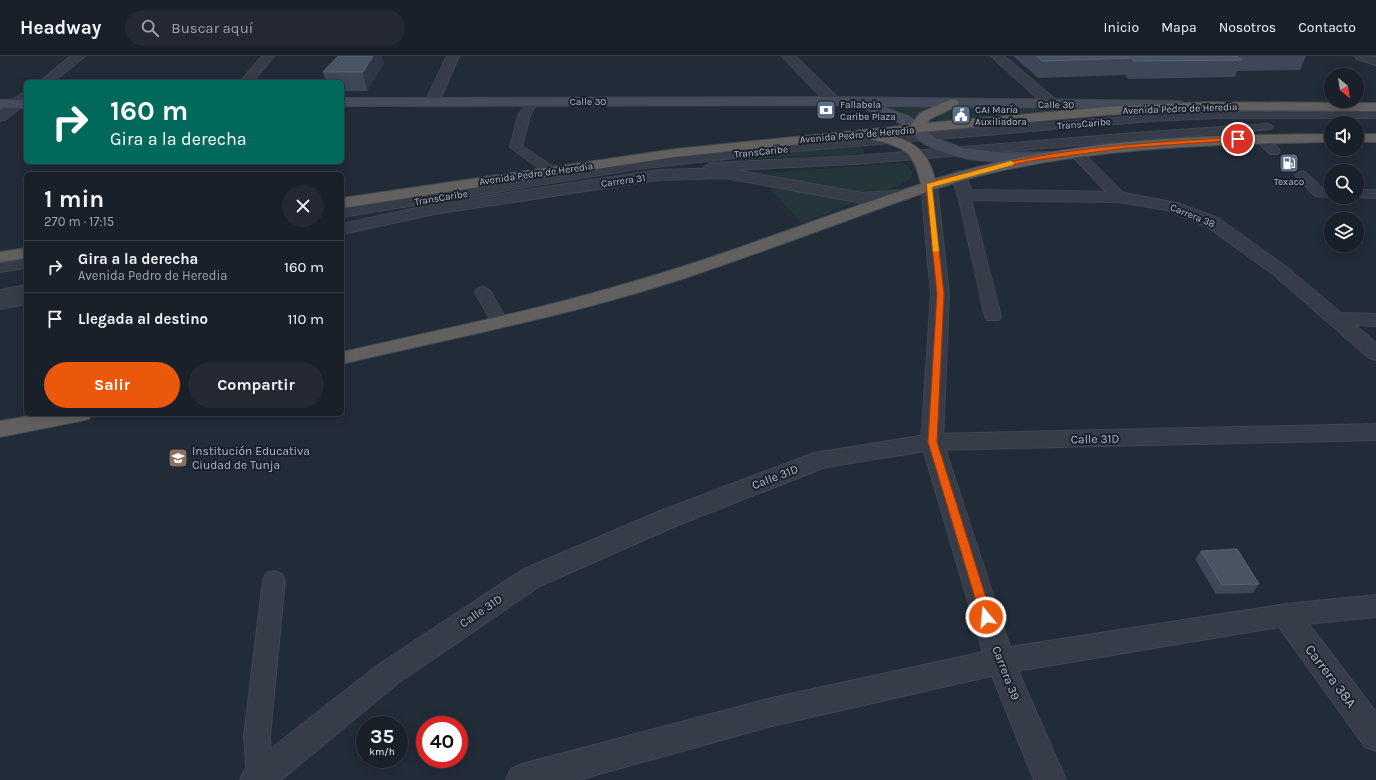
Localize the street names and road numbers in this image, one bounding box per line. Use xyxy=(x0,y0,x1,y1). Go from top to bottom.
street label: Calle 30 xyxy=(570,96,606,108)
street label: Calle 30 xyxy=(1038,99,1074,111)
street label: Avenida Pedro de Heredia xyxy=(1122,101,1238,117)
street label: TransCaribe xyxy=(1057,116,1111,132)
street label: Avenida Pedro de Heredia xyxy=(799,124,915,146)
street label: TransCaribe xyxy=(734,143,789,161)
street label: Avenida Pedro de Heredia xyxy=(478,160,594,188)
street label: Carrera 31 xyxy=(600,172,646,190)
street label: TransCaribe xyxy=(414,188,469,208)
street label: Carrera 38 xyxy=(1168,201,1217,230)
street label: Calle 31D xyxy=(1071,432,1120,446)
street label: Calle 31D xyxy=(750,462,800,492)
street label: Calle 31D xyxy=(457,592,505,630)
street label: Carrera 38A xyxy=(1301,641,1360,711)
street label: Carrera 39 xyxy=(989,644,1023,702)

